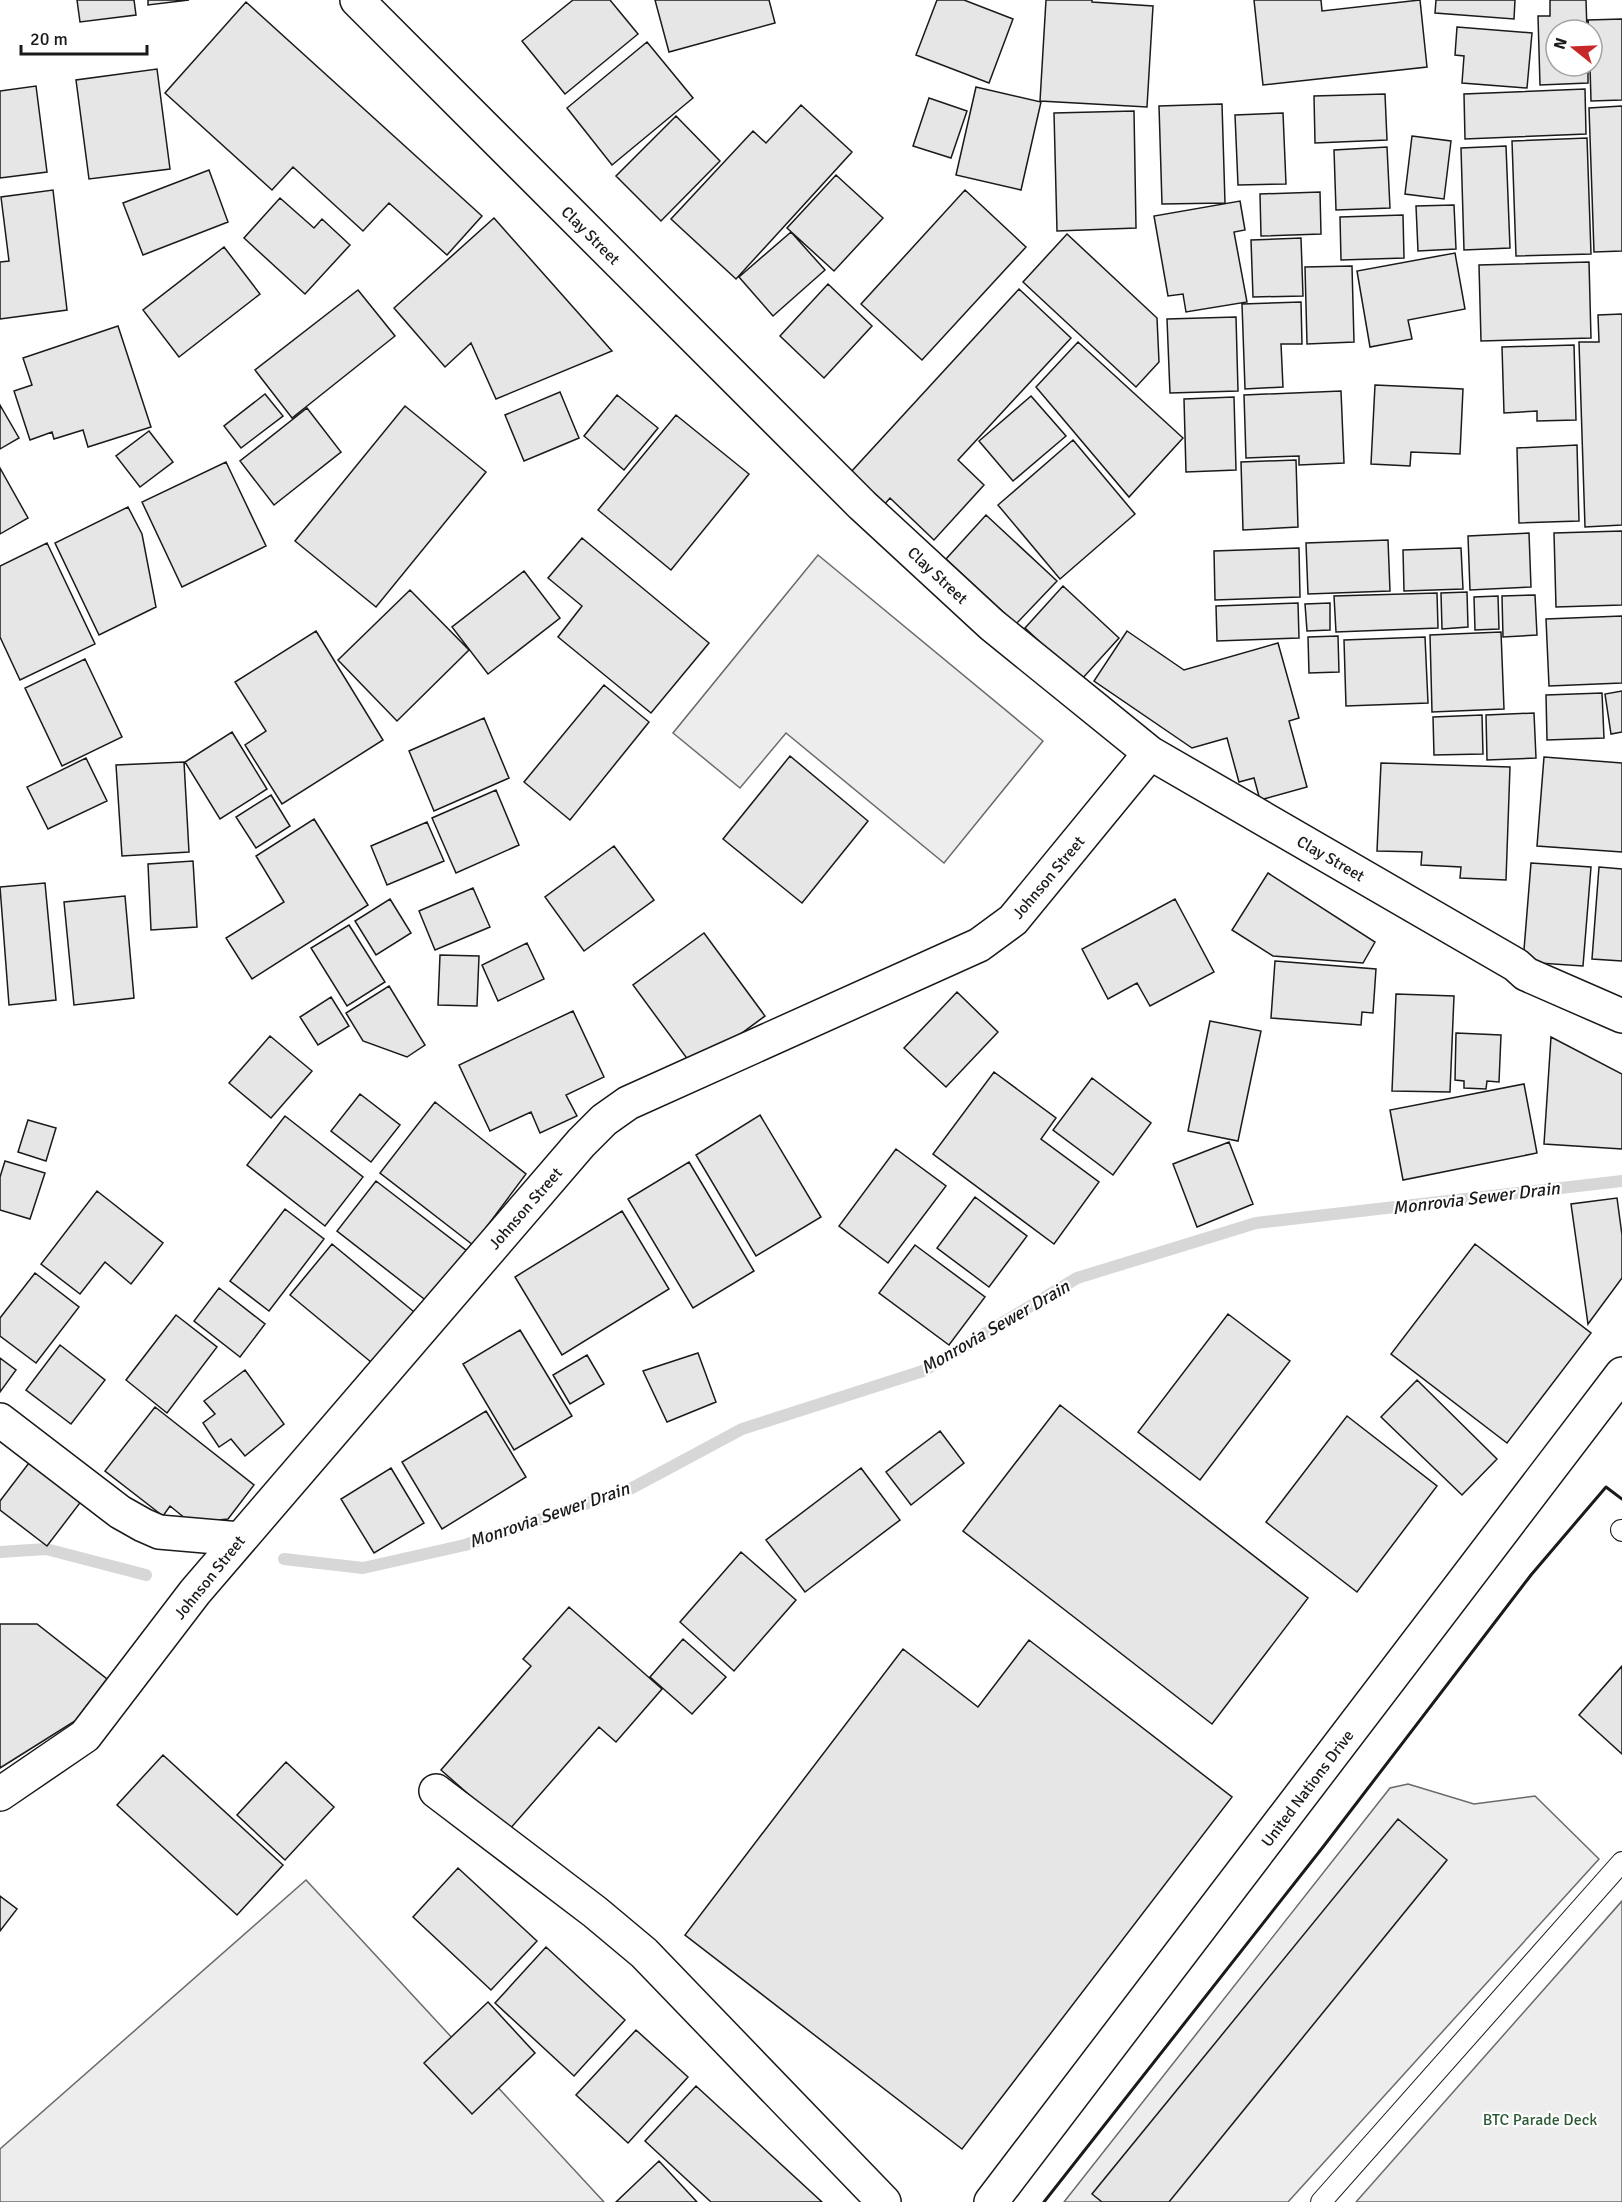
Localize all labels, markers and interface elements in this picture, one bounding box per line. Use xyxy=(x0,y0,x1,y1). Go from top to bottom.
scale bar xyxy=(21,18,147,56)
north arrow xyxy=(1544,18,1604,78)
text: 20 m xyxy=(30,28,68,50)
text: N xyxy=(1549,35,1572,52)
street label: Clay Street xyxy=(557,202,624,270)
street label: Clay Street xyxy=(903,543,972,609)
street label: Clay Street xyxy=(1293,831,1368,886)
street label: Johnson Street xyxy=(1008,832,1090,923)
street label: Johnson Street xyxy=(485,1163,567,1254)
water label: Monrovia Sewer Drain xyxy=(1391,1177,1562,1219)
water label: Monrovia Sewer Drain xyxy=(917,1275,1074,1379)
water label: Monrovia Sewer Drain xyxy=(466,1477,633,1553)
street label: Johnson Street xyxy=(170,1531,250,1624)
street label: United Nations Drive xyxy=(1257,1726,1358,1851)
park label: BTC Parade Deck xyxy=(1483,2110,1597,2130)

